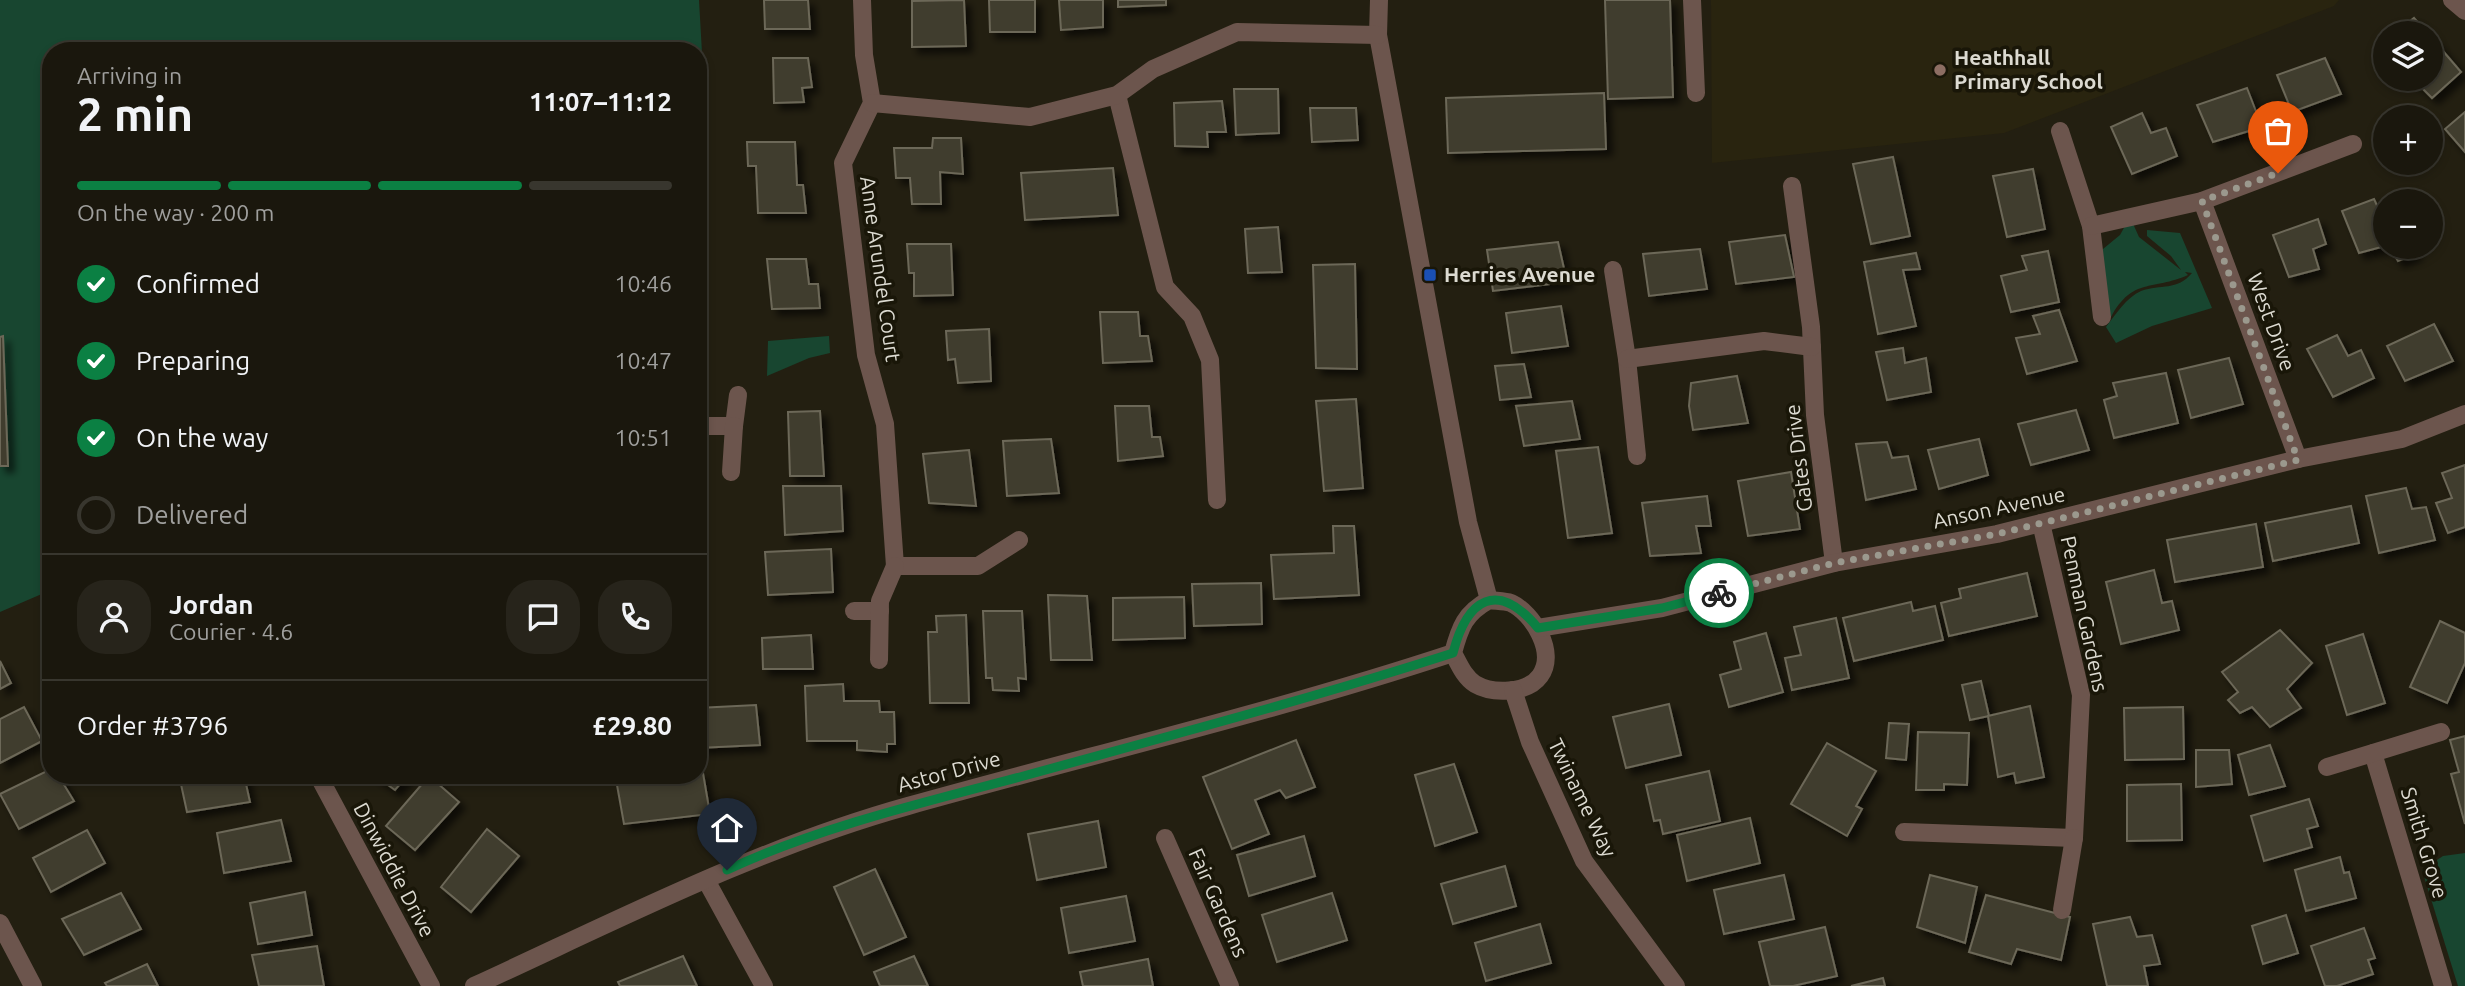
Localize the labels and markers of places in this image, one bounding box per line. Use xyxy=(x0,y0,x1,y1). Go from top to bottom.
place label: Heathhall Primary School xyxy=(1954,45,2103,93)
marker: Heathhall Primary School xyxy=(1932,62,1948,78)
pin xyxy=(2248,101,2308,173)
place label: Herries Avenue xyxy=(1444,262,1595,286)
marker: Herries Avenue xyxy=(1422,267,1438,283)
pin xyxy=(697,798,757,870)

